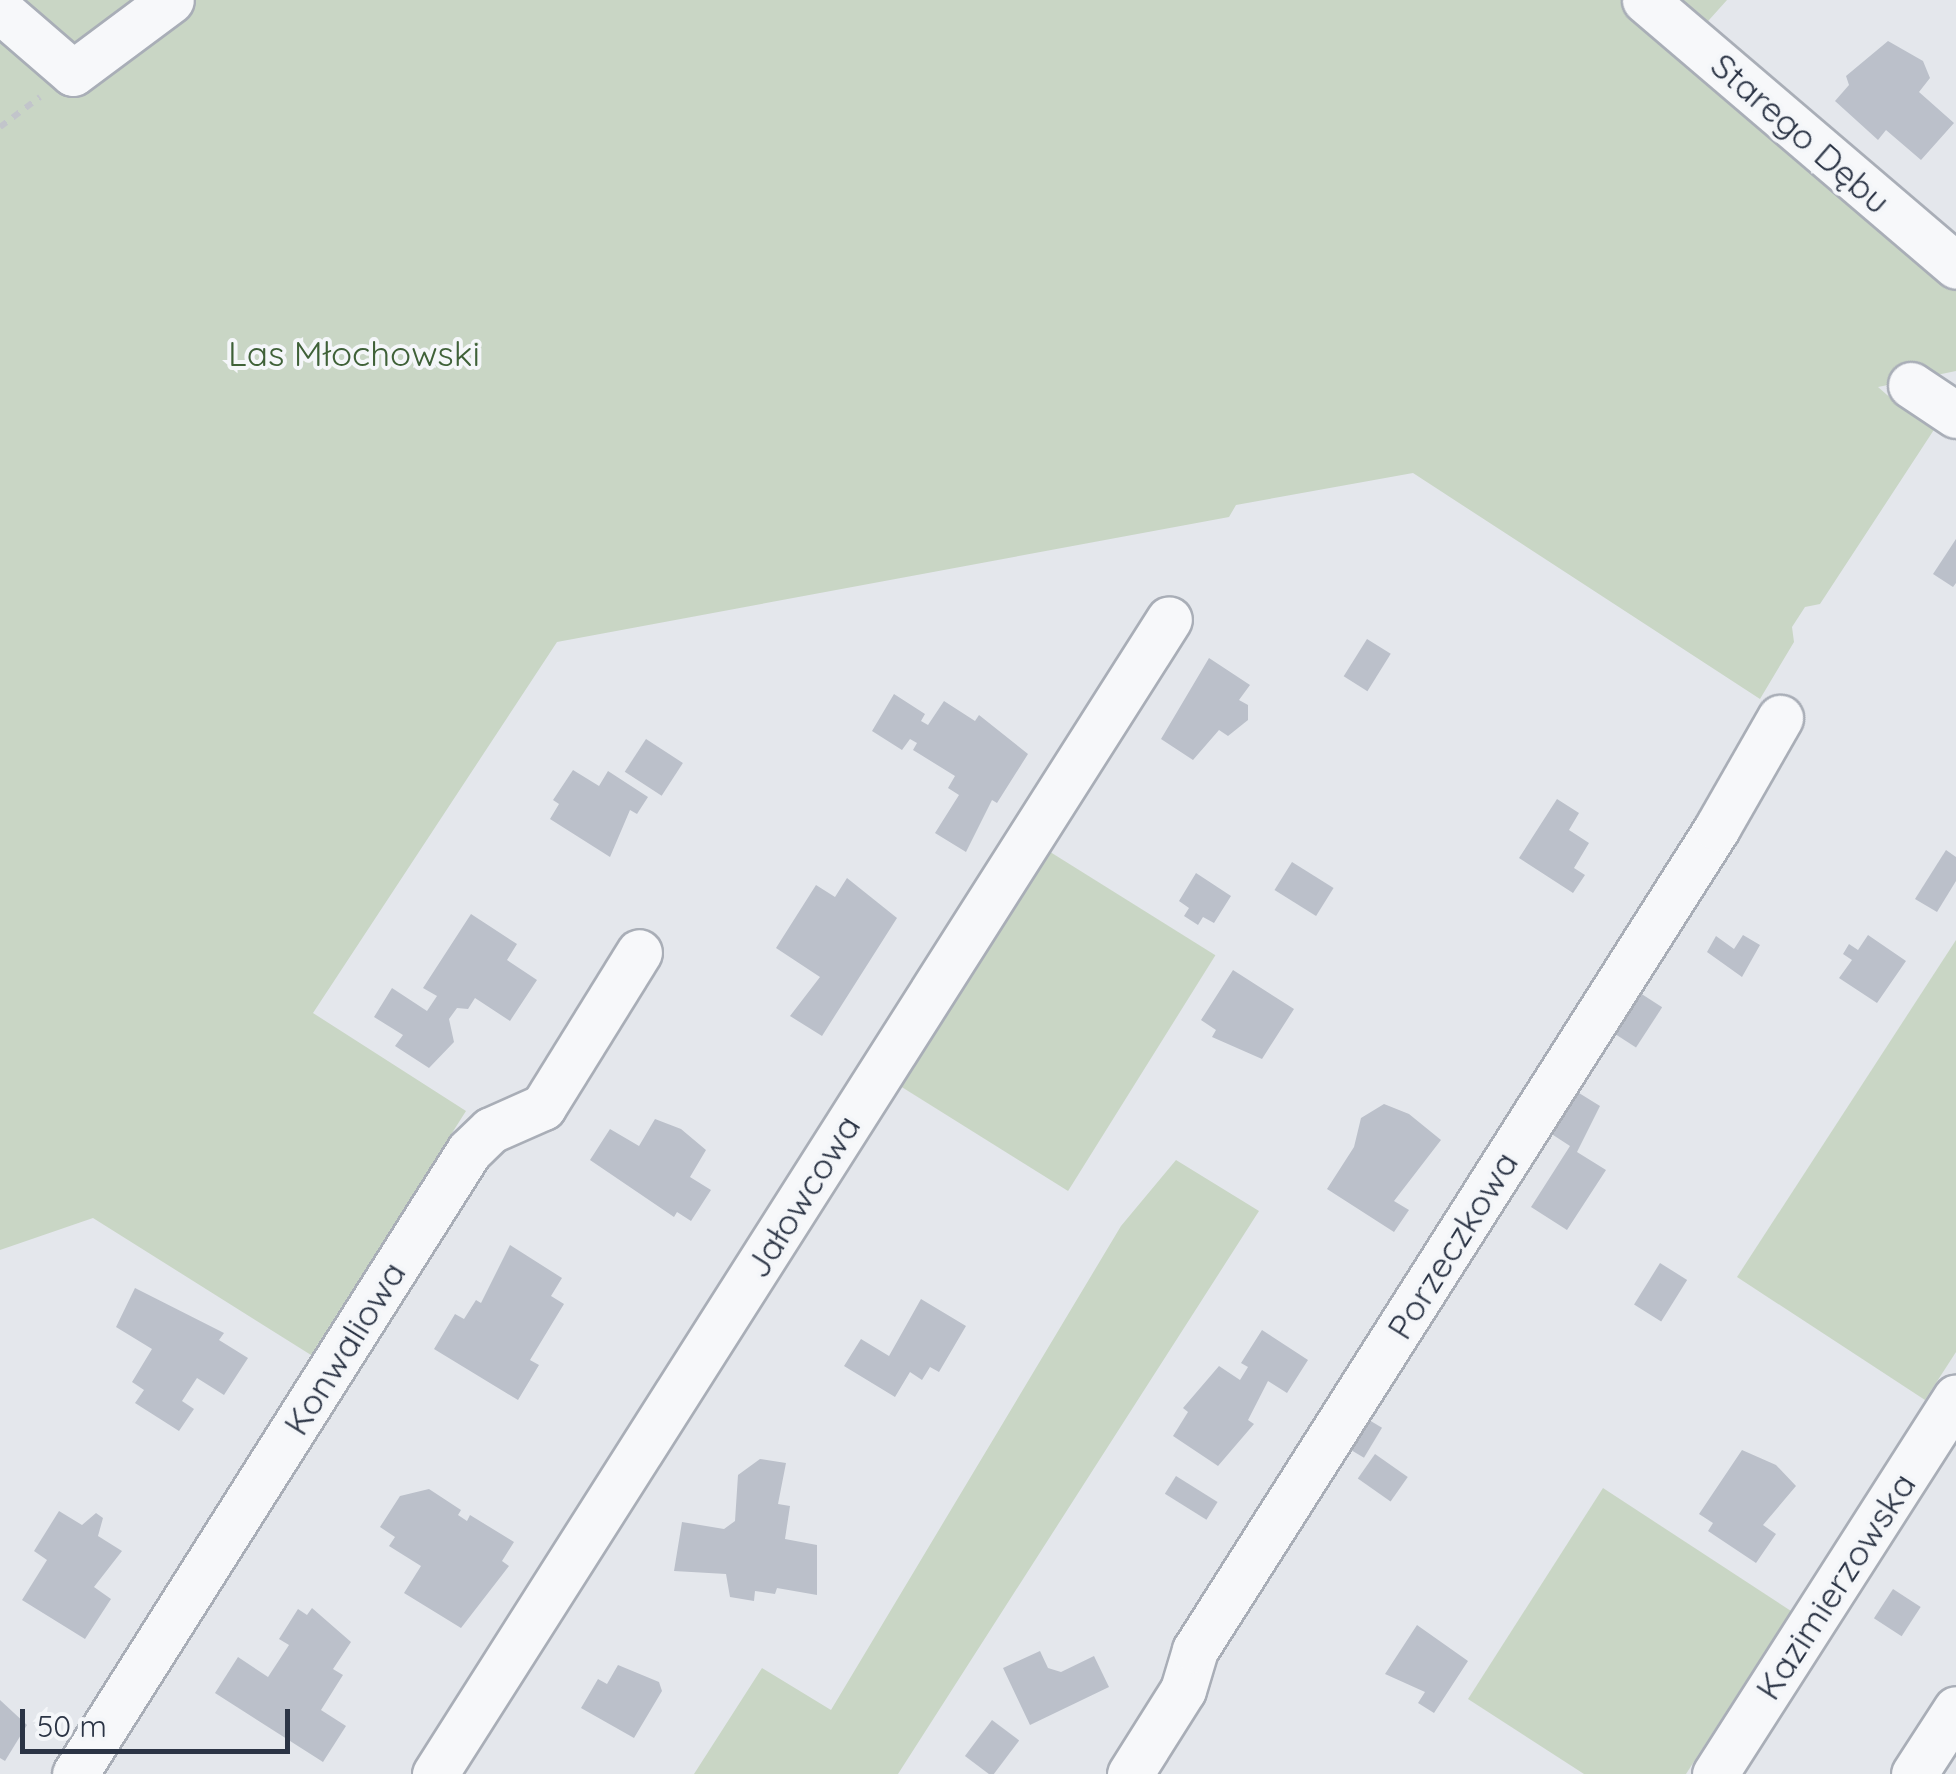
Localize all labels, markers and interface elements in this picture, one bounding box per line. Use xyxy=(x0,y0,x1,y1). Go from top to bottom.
street label: Starego Dębu xyxy=(1703,44,1899,222)
park label: Las Młochowski xyxy=(228,332,480,374)
street label: Jałowcowa xyxy=(736,1107,868,1285)
street label: Porzeczkowa xyxy=(1378,1144,1526,1346)
street label: Konwaliowa xyxy=(274,1254,414,1442)
street label: Kazimierzowska xyxy=(1746,1465,1924,1707)
scale bar xyxy=(25,1689,295,1751)
text: 50 m xyxy=(37,1707,107,1745)

